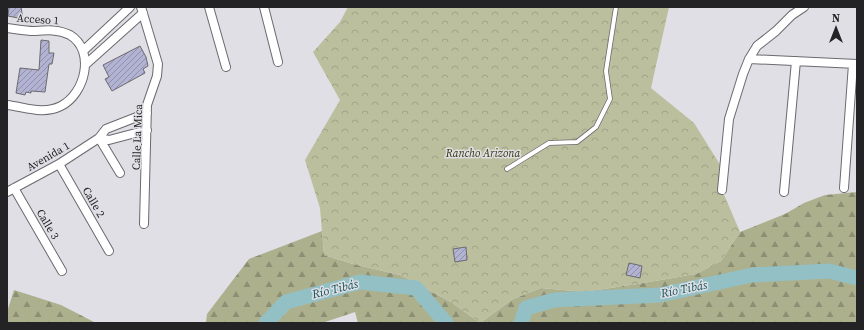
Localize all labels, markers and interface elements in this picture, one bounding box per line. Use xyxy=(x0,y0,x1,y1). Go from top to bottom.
north arrow xyxy=(816,8,856,48)
street label: Acceso 1 xyxy=(16,11,60,28)
text: N xyxy=(832,11,840,26)
street label: Calle La Mica xyxy=(129,103,146,170)
street label: Avenida 1 xyxy=(24,138,72,175)
park label: Rancho Arizona xyxy=(445,146,521,161)
street label: Calle 2 xyxy=(79,184,109,221)
street label: Calle 3 xyxy=(33,206,63,243)
water label: Río Tibás xyxy=(309,275,360,303)
water label: Río Tibás xyxy=(658,277,709,302)

